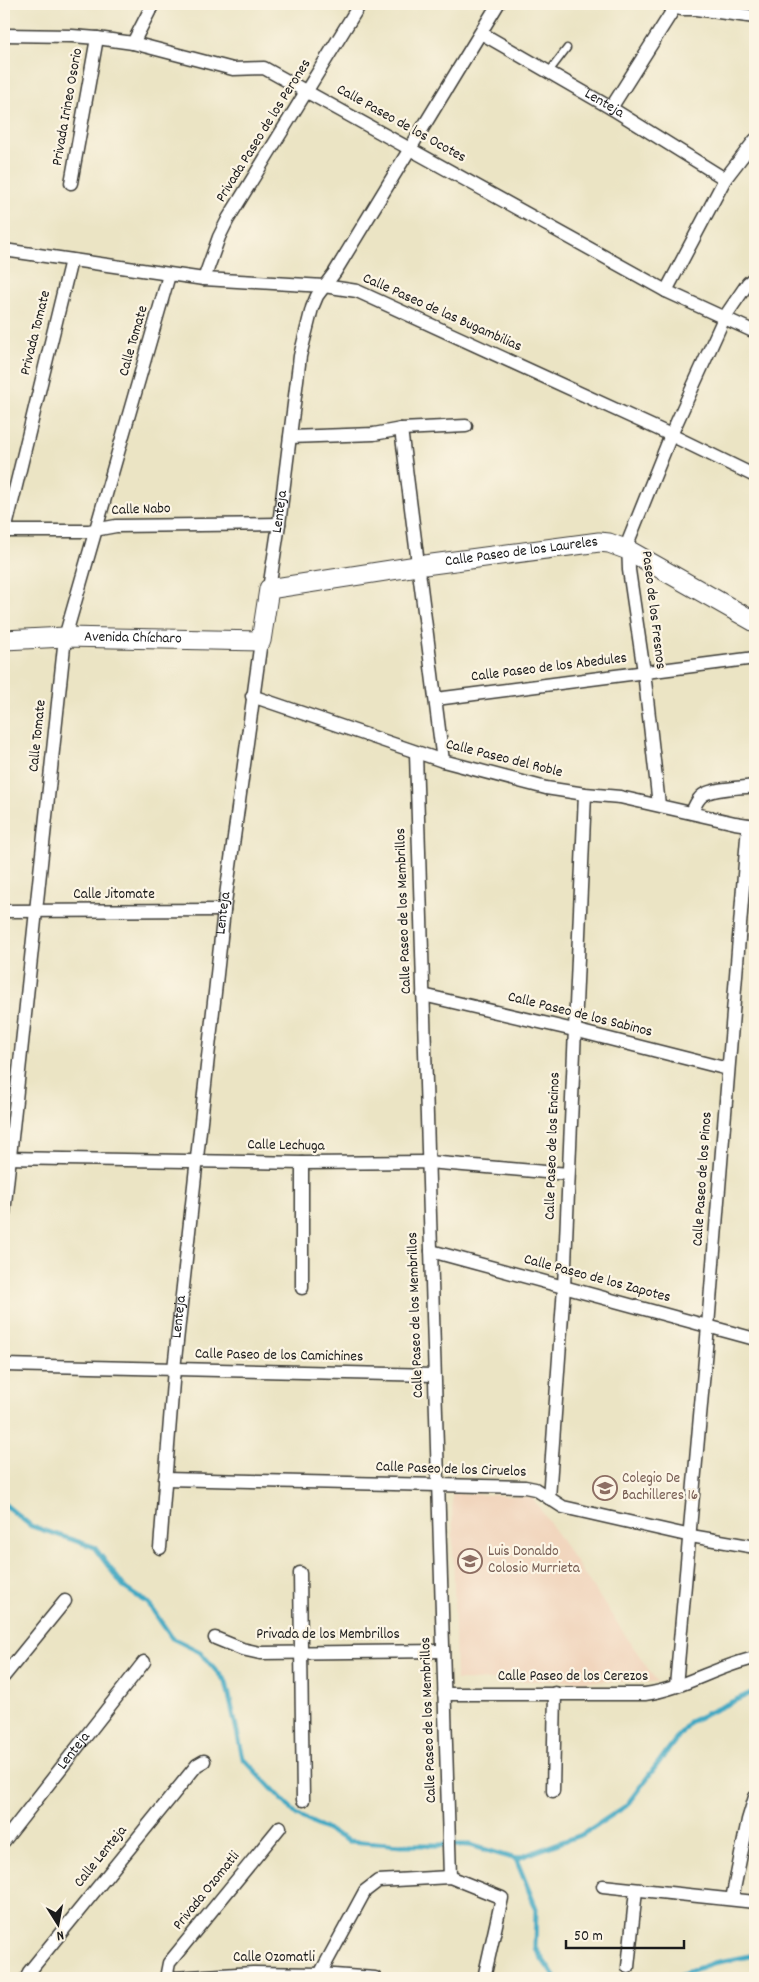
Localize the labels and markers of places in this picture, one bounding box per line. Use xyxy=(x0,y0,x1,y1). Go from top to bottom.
place label: Colegio De Bachilleres 16 xyxy=(622,1468,698,1507)
school or university icon: Colegio De Bachilleres 16 xyxy=(592,1475,618,1501)
place label: Luis Donaldo Colosio Murrieta xyxy=(488,1541,581,1580)
school or university icon: Luis Donaldo Colosio Murrieta xyxy=(457,1548,483,1574)

